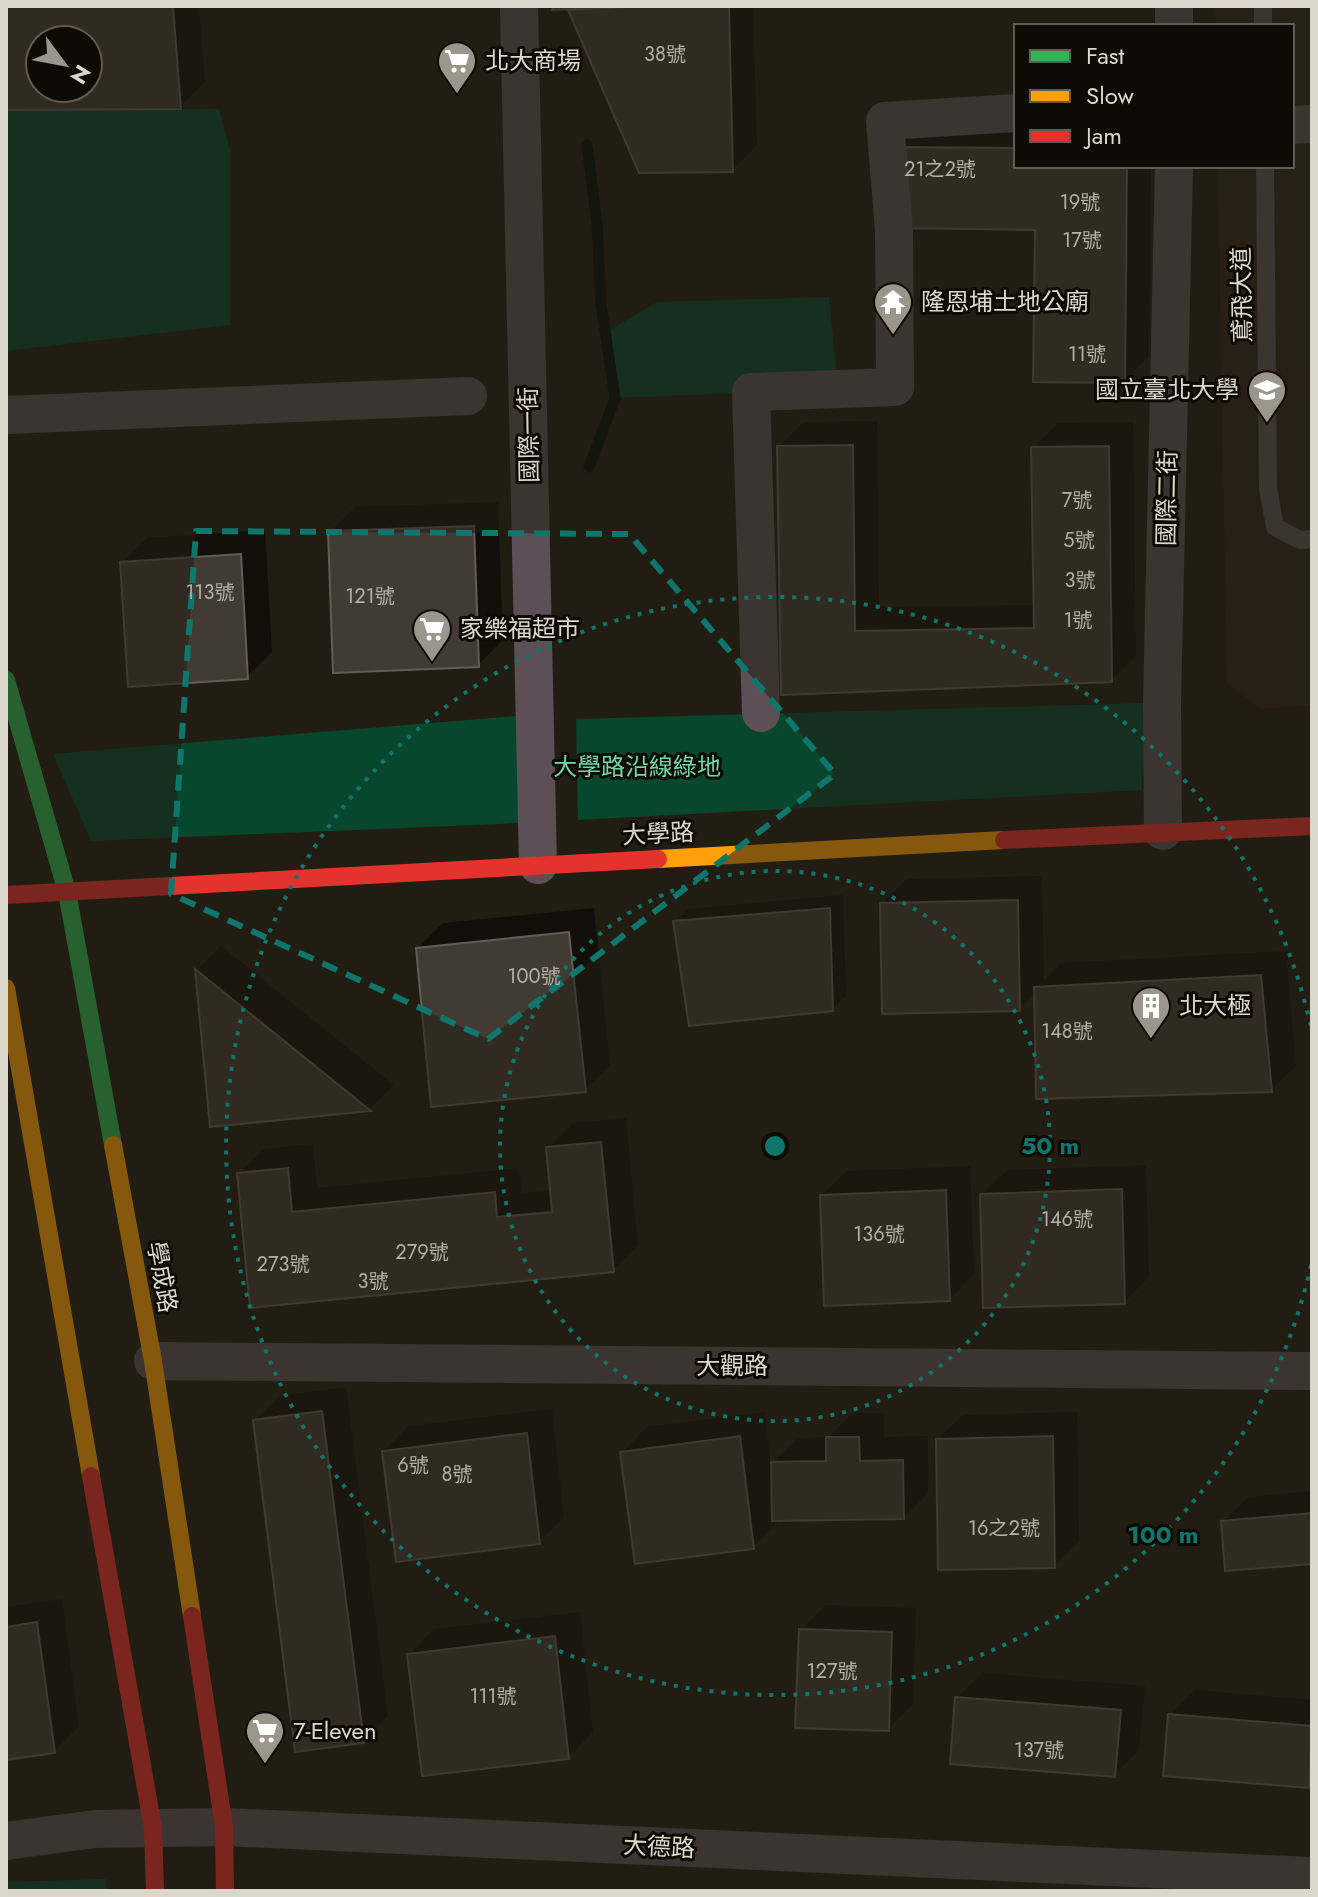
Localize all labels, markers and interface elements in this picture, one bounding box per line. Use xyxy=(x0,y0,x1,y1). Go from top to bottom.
north arrow xyxy=(24,24,104,104)
legend xyxy=(1014,24,1294,168)
text: Fast xyxy=(1086,38,1124,73)
supermarket icon: 北大商場 xyxy=(436,40,478,95)
house number: 38號 xyxy=(644,40,686,69)
place label: 北大商場 xyxy=(485,43,581,78)
text: N xyxy=(63,59,99,90)
text: Slow xyxy=(1086,78,1134,113)
text: Jam xyxy=(1083,118,1122,153)
house number: 21之2號 xyxy=(904,155,976,184)
house number: 19號 xyxy=(1060,188,1100,217)
house number: 17號 xyxy=(1062,226,1102,255)
street label: 鳶飛大道 xyxy=(1223,247,1260,343)
temple icon: 隆恩埔土地公廟 xyxy=(872,281,914,336)
place label: 隆恩埔土地公廟 xyxy=(921,284,1089,319)
house number: 11號 xyxy=(1068,340,1106,369)
school or university icon: 國立臺北大學 xyxy=(1246,369,1288,424)
place label: 國立臺北大學 xyxy=(1095,372,1239,407)
street label: 國際一街 xyxy=(510,387,547,483)
street label: 國際二街 xyxy=(1148,450,1185,546)
house number: 7號 xyxy=(1062,486,1092,515)
house number: 5號 xyxy=(1063,526,1095,555)
house number: 3號 xyxy=(1065,566,1095,595)
house number: 113號 xyxy=(186,578,234,607)
house number: 121號 xyxy=(345,582,395,611)
house number: 1號 xyxy=(1064,606,1093,635)
supermarket icon: 家樂福超市 xyxy=(411,608,453,663)
place label: 家樂福超市 xyxy=(460,611,580,646)
park label: 大學路沿線綠地 xyxy=(553,749,721,784)
street label: 大學路 xyxy=(621,814,695,853)
house number: 100號 xyxy=(508,962,561,991)
building icon: 北大極 xyxy=(1130,985,1172,1040)
place label: 北大極 xyxy=(1179,988,1251,1023)
house number: 148號 xyxy=(1041,1017,1093,1046)
text: 50 m xyxy=(1021,1128,1079,1163)
centre of rings xyxy=(761,1132,789,1160)
house number: 146號 xyxy=(1041,1205,1093,1234)
house number: 136號 xyxy=(853,1220,905,1249)
street label: 學成路 xyxy=(139,1238,186,1315)
house number: 279號 xyxy=(395,1238,449,1267)
house number: 273號 xyxy=(257,1250,309,1279)
house number: 3號 xyxy=(358,1267,388,1296)
street label: 大觀路 xyxy=(696,1348,768,1383)
house number: 6號 xyxy=(397,1451,429,1480)
house number: 8號 xyxy=(442,1460,472,1489)
house number: 16之2號 xyxy=(968,1514,1040,1543)
text: 100 m xyxy=(1128,1517,1198,1552)
house number: 127號 xyxy=(807,1657,857,1686)
house number: 111號 xyxy=(470,1682,517,1711)
supermarket icon: 7-Eleven xyxy=(244,1710,286,1765)
place label: 7-Eleven xyxy=(293,1713,377,1748)
house number: 137號 xyxy=(1014,1736,1064,1765)
street label: 大德路 xyxy=(622,1827,696,1866)

